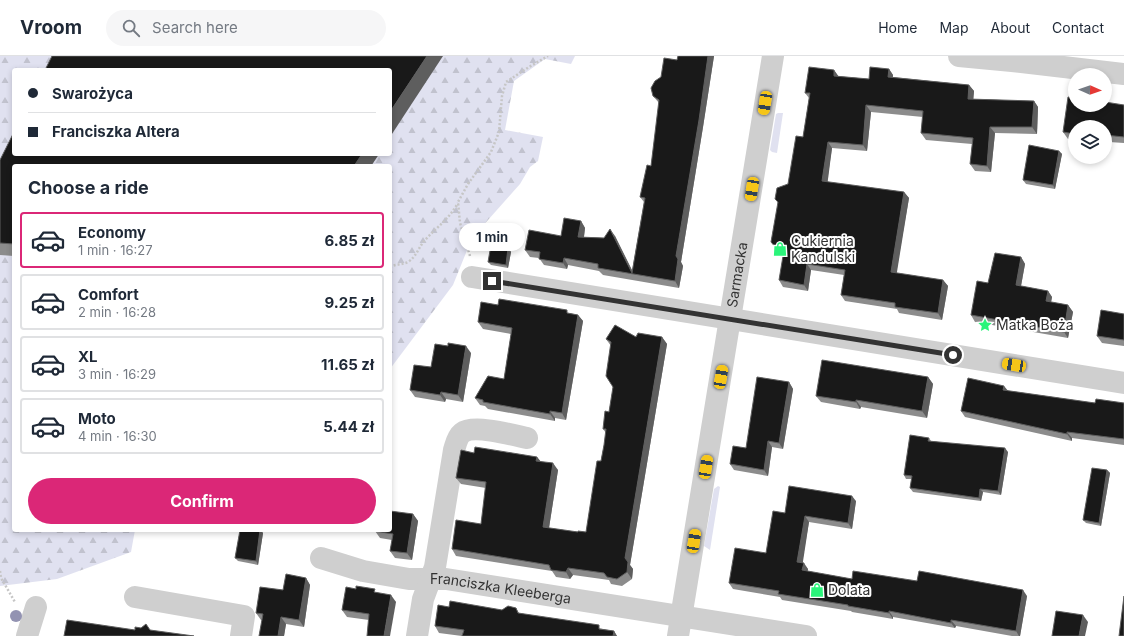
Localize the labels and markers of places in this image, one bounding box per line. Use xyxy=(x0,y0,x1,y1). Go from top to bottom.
place label: Cukiernia Kandulski xyxy=(791,232,855,265)
shop icon: Cukiernia Kandulski xyxy=(772,241,788,257)
place label: Matka Boża xyxy=(996,316,1074,333)
place icon: Matka Boża xyxy=(977,317,993,333)
place label: Dolata xyxy=(828,581,870,598)
shop icon: Dolata xyxy=(809,582,825,598)

